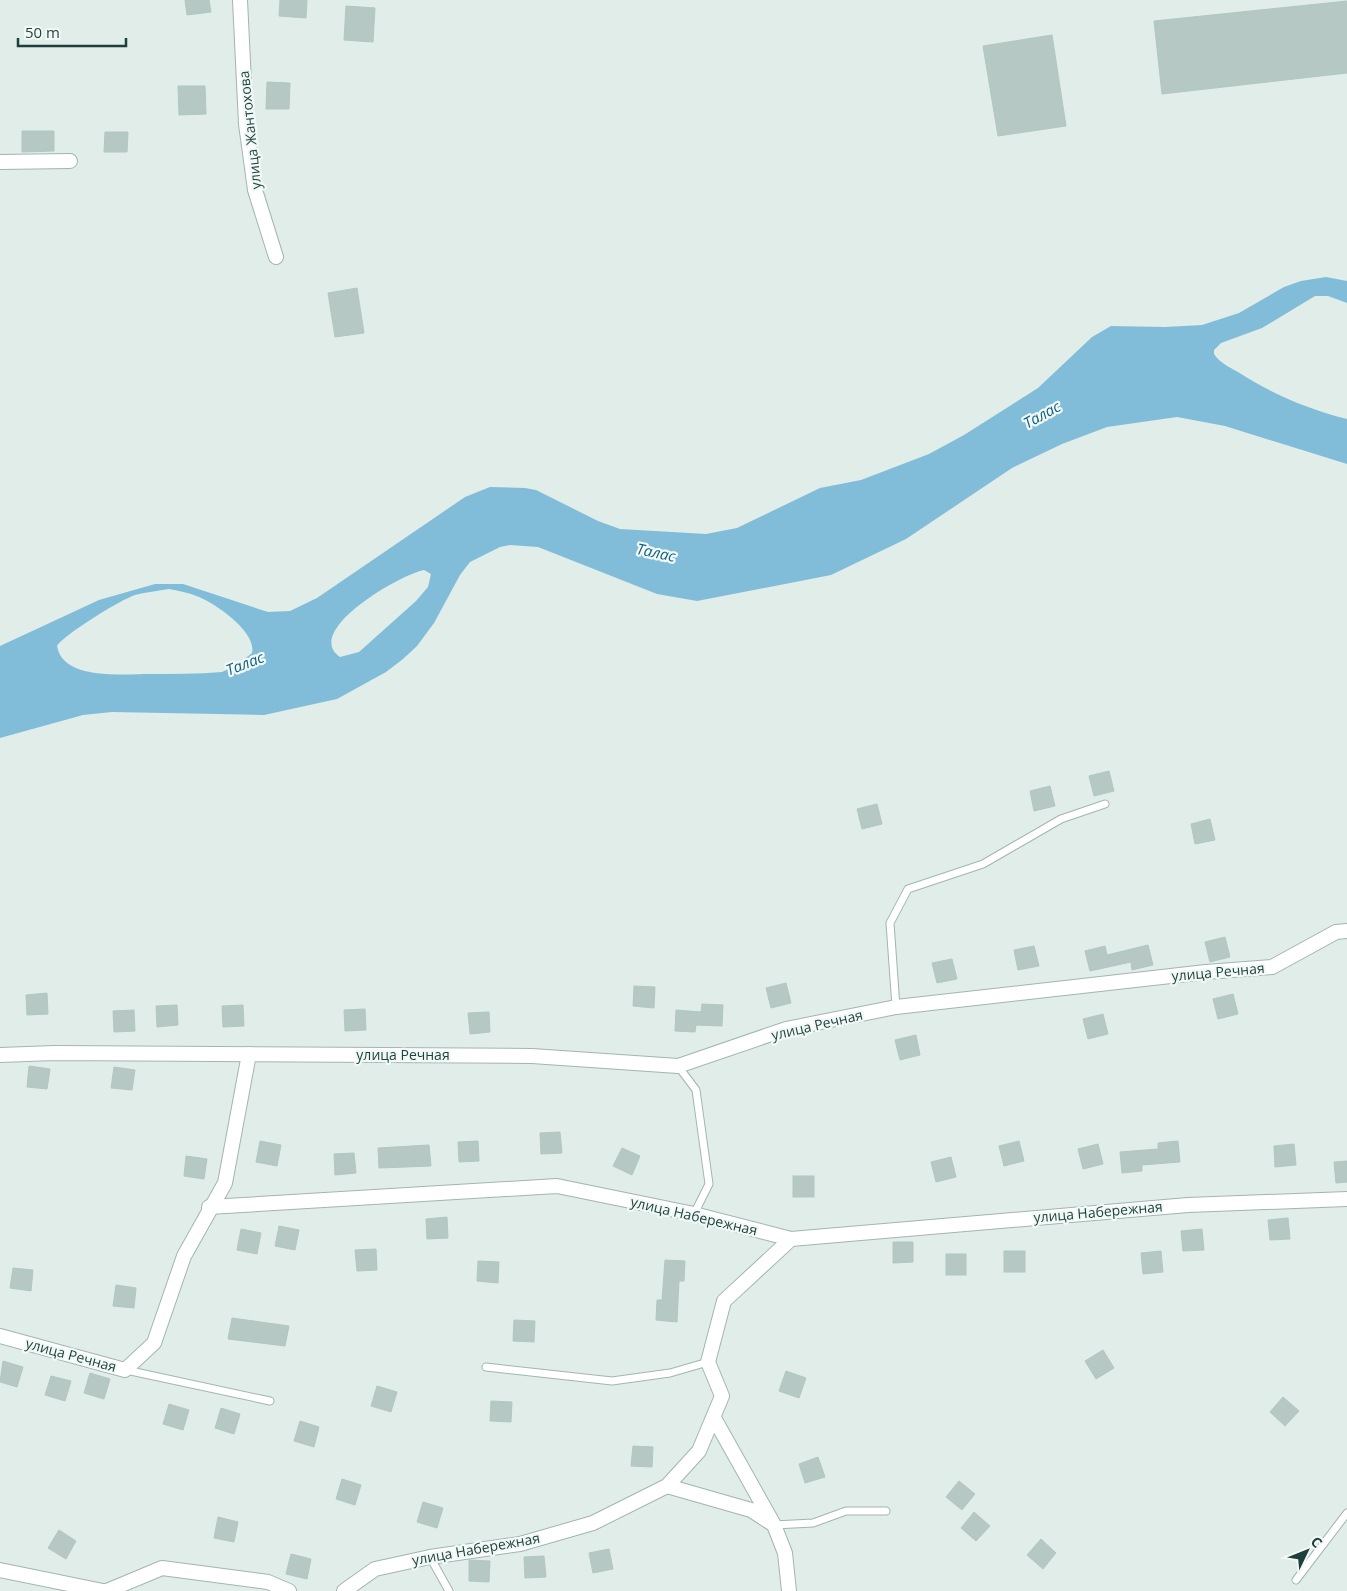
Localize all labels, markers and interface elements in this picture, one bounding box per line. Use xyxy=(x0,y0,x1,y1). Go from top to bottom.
scale bar xyxy=(18,15,125,47)
text: 50 m xyxy=(25,22,60,42)
street label: улица Жантохова xyxy=(234,70,265,190)
water label: Талас xyxy=(1019,396,1064,432)
water label: Талас xyxy=(635,538,678,566)
water label: Талас xyxy=(223,647,267,679)
street label: улица Речная xyxy=(1171,958,1265,985)
street label: улица Речная xyxy=(769,1005,864,1044)
street label: улица Речная xyxy=(356,1045,450,1064)
street label: улица Набережная xyxy=(629,1192,759,1239)
street label: улица Набережная xyxy=(1033,1196,1163,1227)
street label: улица Речная xyxy=(24,1333,119,1376)
north arrow xyxy=(1282,1526,1332,1576)
street label: улица Набережная xyxy=(410,1528,541,1569)
text: С xyxy=(1307,1532,1327,1552)

